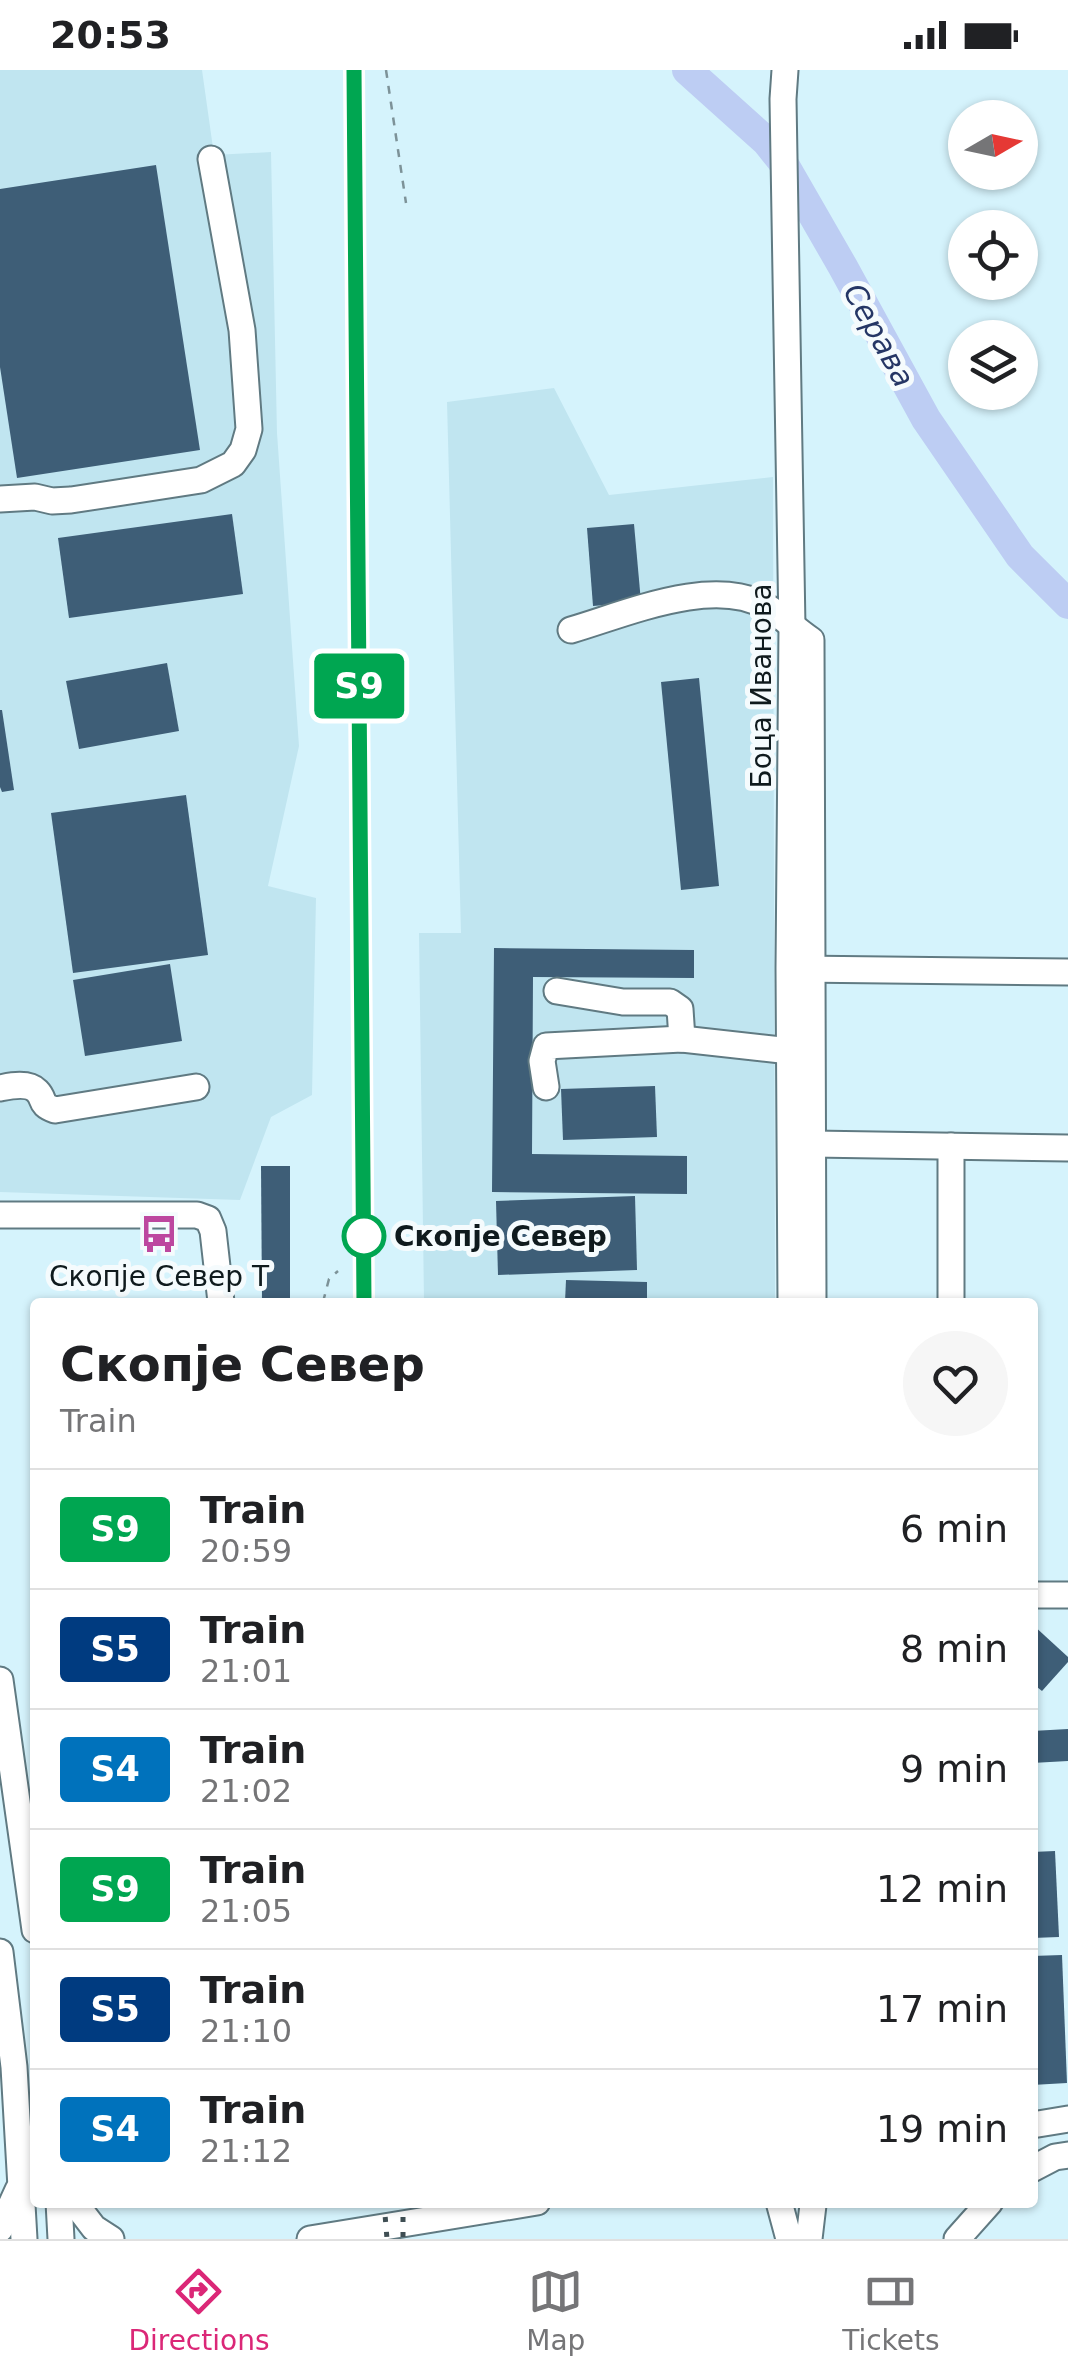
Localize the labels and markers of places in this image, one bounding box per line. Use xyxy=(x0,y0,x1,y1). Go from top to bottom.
bus stop icon: Скопје Север Т xyxy=(138,1213,180,1255)
marker: Скопје Север xyxy=(343,1215,385,1257)
place label: Скопје Север xyxy=(394,1220,607,1253)
place label: Скопје Север Т xyxy=(49,1260,270,1293)

